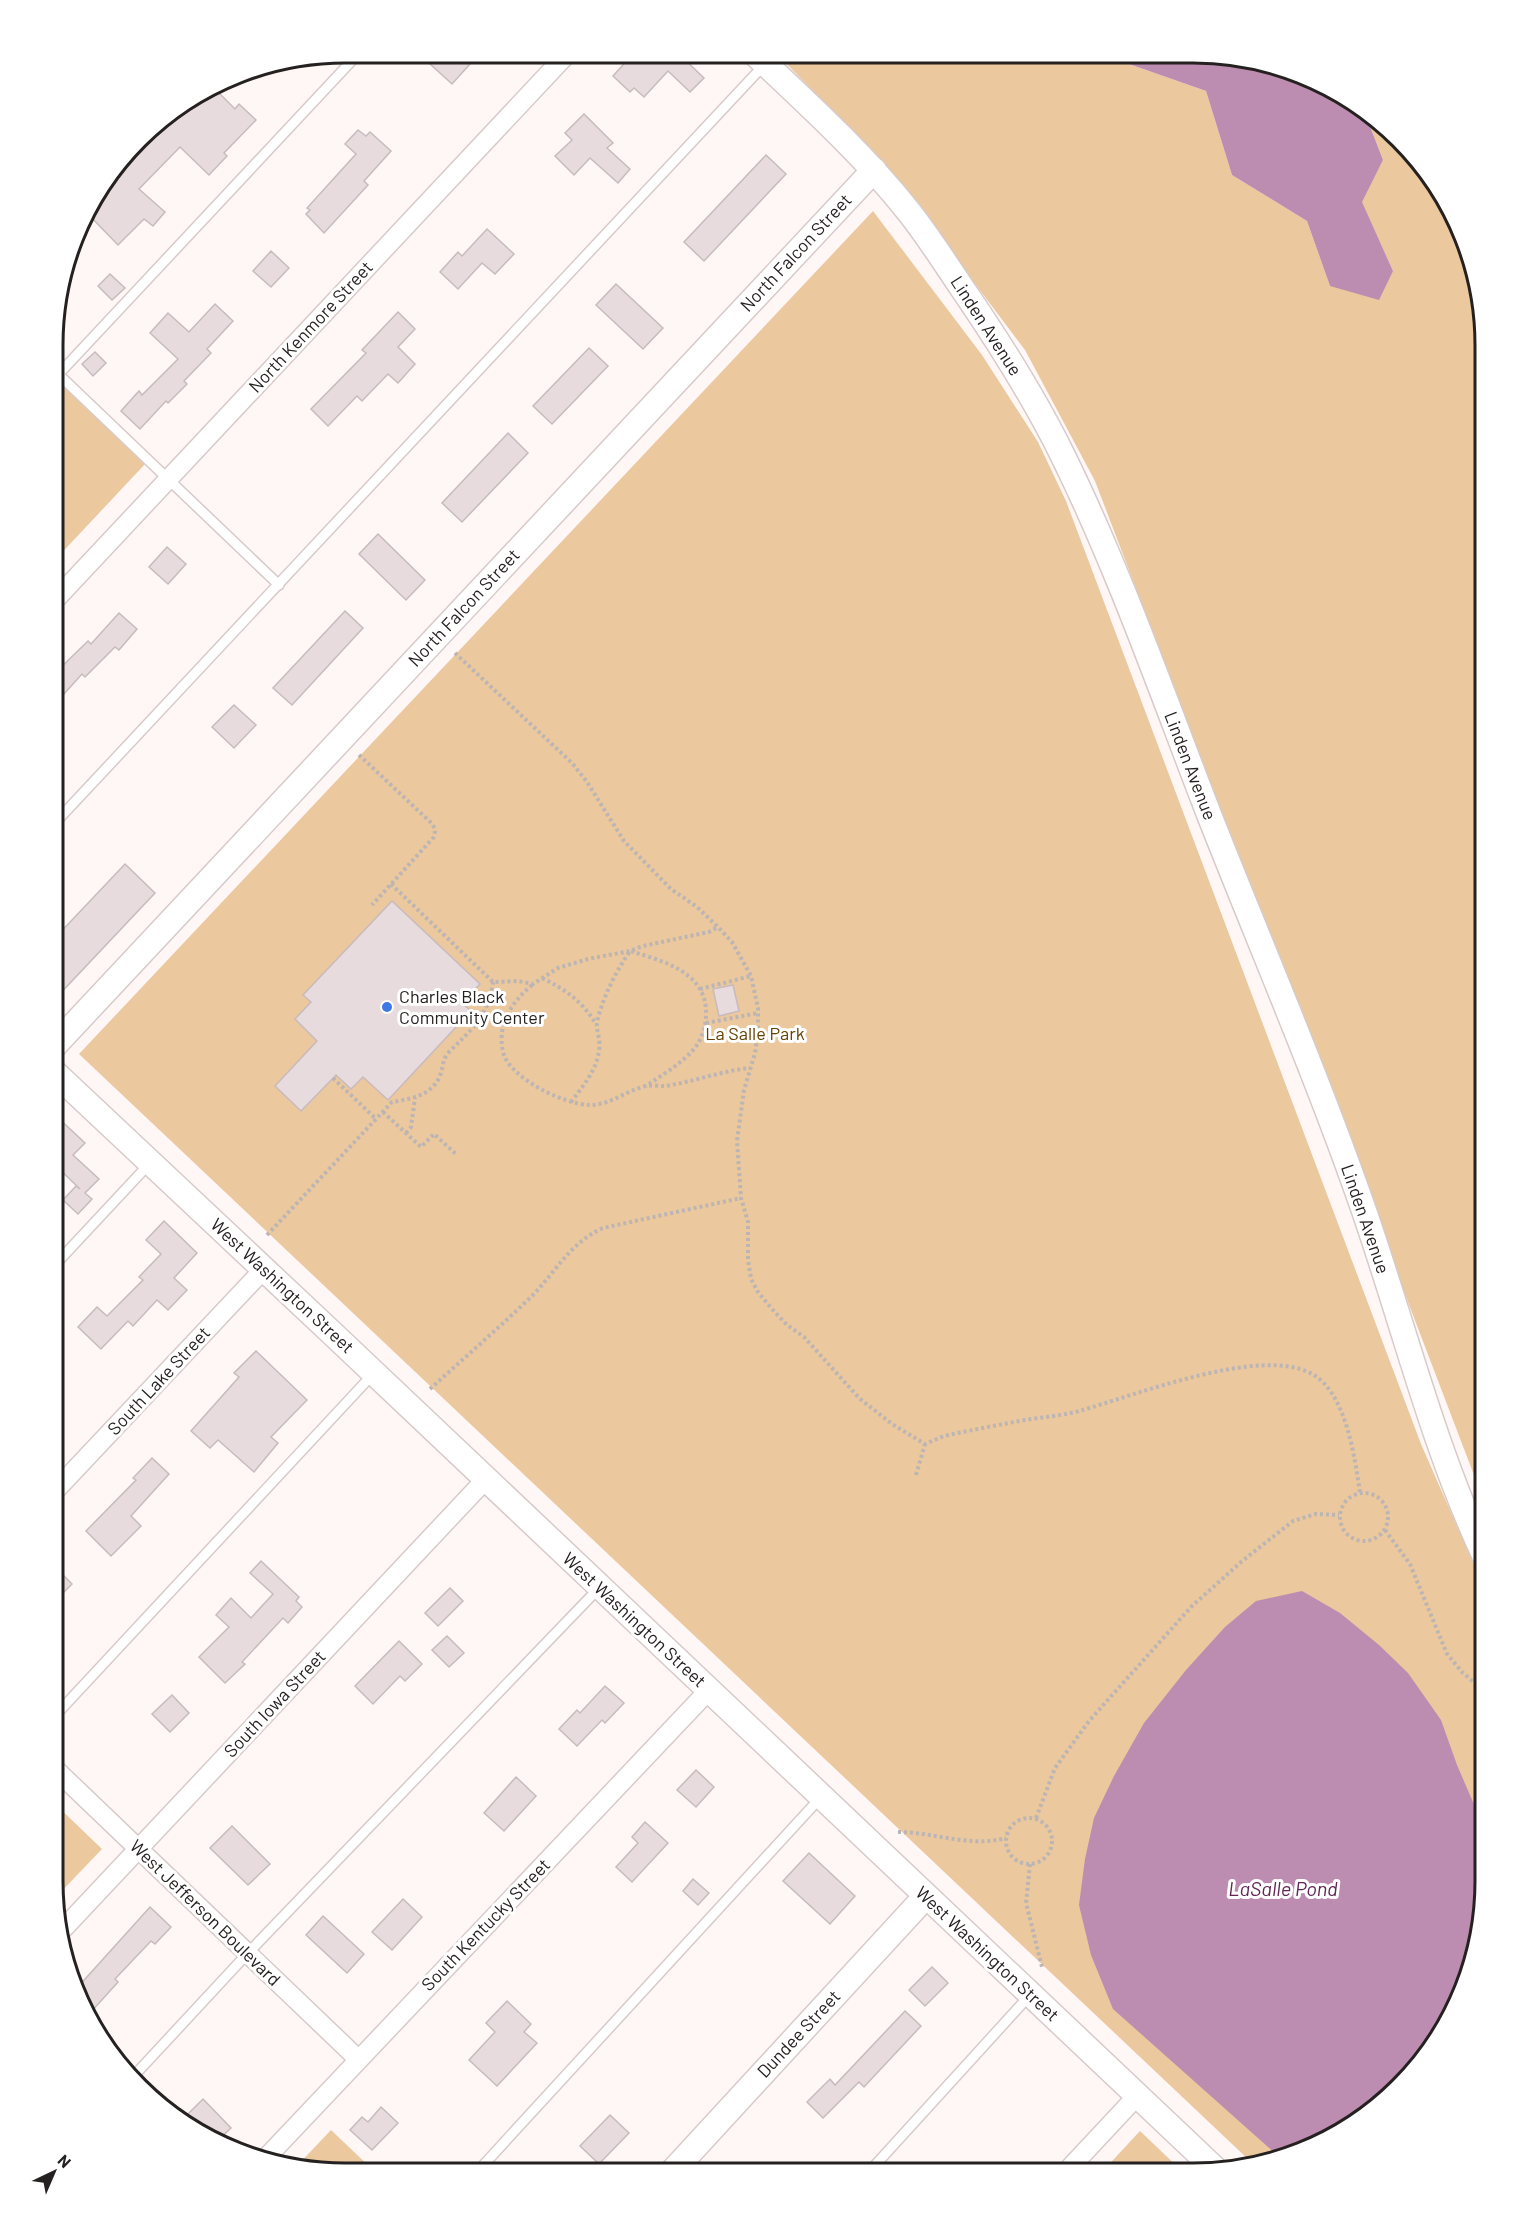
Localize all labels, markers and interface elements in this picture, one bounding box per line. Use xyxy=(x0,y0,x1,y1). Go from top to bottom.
street label: North Falcon Street xyxy=(735,189,856,316)
street label: North Kenmore Street xyxy=(244,256,377,397)
street label: Linden Avenue xyxy=(946,272,1027,379)
street label: North Falcon Street xyxy=(403,544,524,671)
street label: Linden Avenue xyxy=(1160,708,1222,823)
place label: Charles Black Community Center xyxy=(399,985,545,1028)
marker: Charles Black Community Center xyxy=(380,1000,394,1014)
park label: La Salle Park xyxy=(705,1022,805,1044)
street label: Linden Avenue xyxy=(1337,1161,1395,1276)
street label: West Washington Street xyxy=(206,1213,359,1357)
street label: South Lake Street xyxy=(102,1322,214,1439)
street label: West Washington Street xyxy=(558,1547,711,1691)
street label: South Iowa Street xyxy=(219,1645,330,1762)
street label: West Jefferson Boulevard xyxy=(126,1835,286,1990)
street label: South Kentucky Street xyxy=(416,1854,554,1995)
water label: LaSalle Pond xyxy=(1228,1876,1338,1900)
street label: West Washington Street xyxy=(911,1881,1064,2025)
street label: Dundee Street xyxy=(752,1985,844,2082)
north arrow xyxy=(24,2142,84,2202)
text: N xyxy=(54,2150,75,2171)

